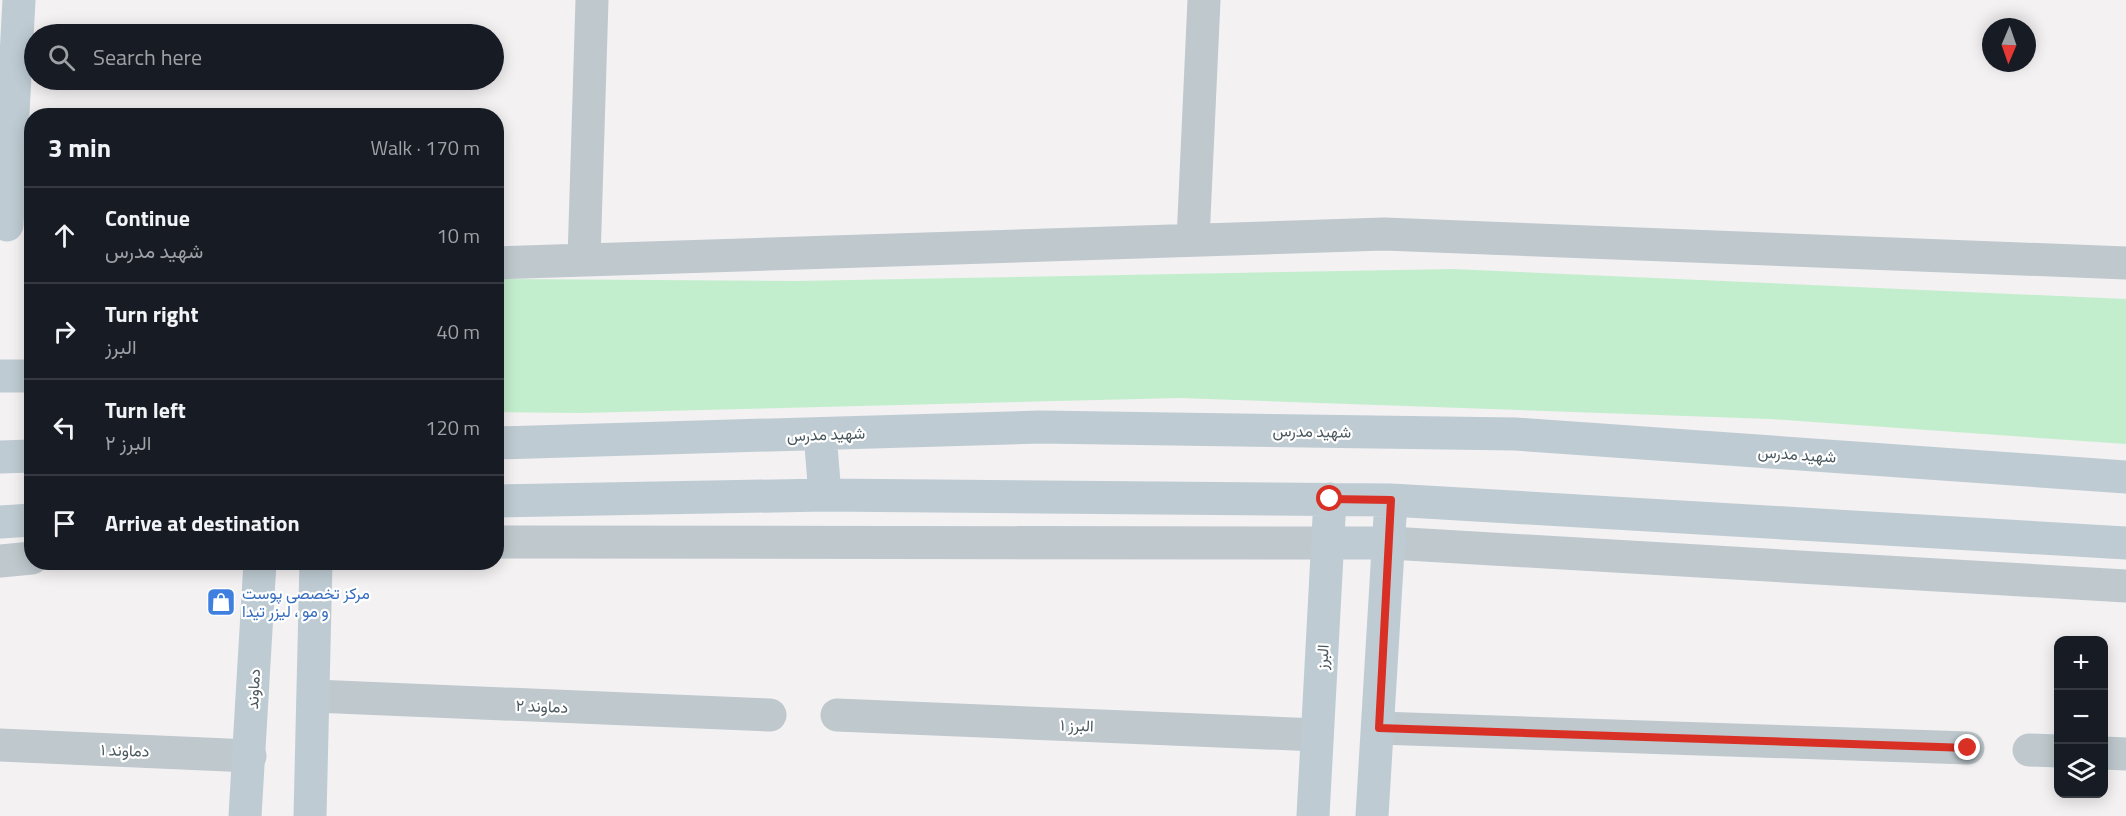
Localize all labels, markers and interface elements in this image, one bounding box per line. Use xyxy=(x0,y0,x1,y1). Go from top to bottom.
north arrow xyxy=(1982,18,2036,72)
search box xyxy=(24,24,504,90)
text: Search here xyxy=(93,40,202,74)
icon: search xyxy=(45,41,78,74)
text: 3 min xyxy=(48,128,111,167)
text: Walk · 170 m xyxy=(371,132,480,163)
text: Continue xyxy=(105,201,190,235)
icon: ahead xyxy=(48,219,81,252)
text: 10 m xyxy=(436,220,480,251)
text: شهید مدرس xyxy=(105,235,203,266)
text: Turn right xyxy=(105,297,199,331)
icon: right xyxy=(48,315,81,348)
text: 40 m xyxy=(436,316,480,347)
text: البرز xyxy=(105,331,137,362)
text: Turn left xyxy=(105,393,186,427)
icon: left xyxy=(48,411,81,444)
text: 120 m xyxy=(425,412,480,443)
street label: شهید مدرس xyxy=(1272,418,1352,444)
street label: شهید مدرس xyxy=(786,421,866,447)
text: البرز ۲ xyxy=(105,427,151,458)
street label: شهید مدرس xyxy=(1757,439,1837,469)
route start xyxy=(1316,485,1342,511)
text: Arrive at destination xyxy=(105,506,300,540)
icon: arrive xyxy=(48,507,81,540)
place label: مرکز تخصصی پوست و مو ، لیزر تیدا xyxy=(242,581,370,623)
shop icon: مرکز تخصصی پوست و مو ، لیزر تیدا xyxy=(205,586,237,618)
map controls xyxy=(2054,636,2108,798)
button: + xyxy=(2054,636,2108,690)
street label: البرز xyxy=(1309,644,1335,671)
street label: دماوند xyxy=(240,668,266,710)
button: − xyxy=(2054,690,2108,744)
street label: دماوند ۲ xyxy=(515,693,569,719)
street label: البرز ۱ xyxy=(1060,712,1094,738)
route end xyxy=(1954,734,1980,760)
street label: دماوند ۱ xyxy=(100,737,150,763)
button: layers xyxy=(2054,744,2108,798)

